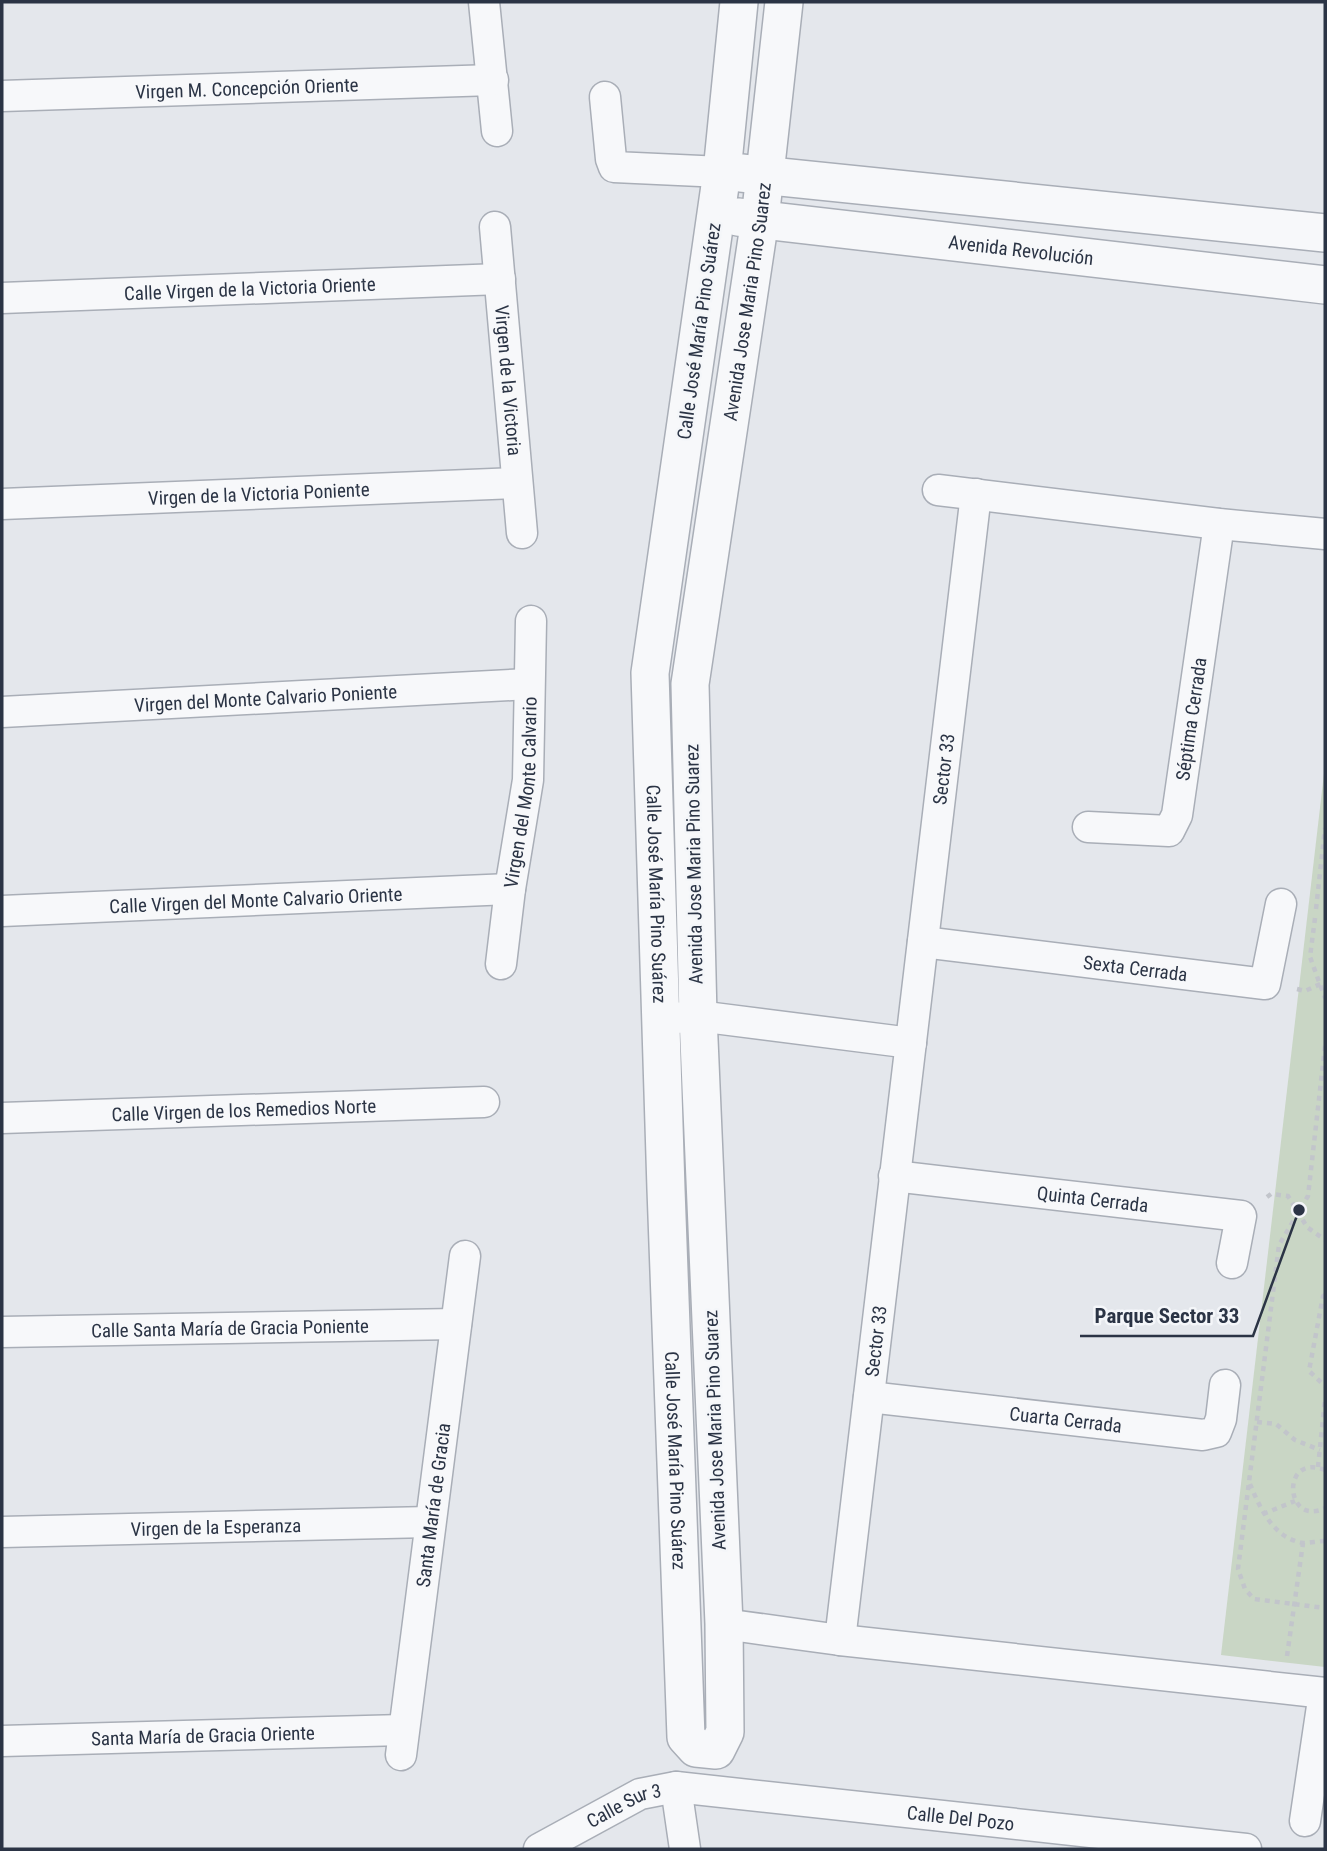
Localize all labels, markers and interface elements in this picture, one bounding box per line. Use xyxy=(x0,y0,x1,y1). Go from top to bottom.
street label: Virgen M. Concepción Oriente xyxy=(135,73,359,103)
street label: Avenida Jose Maria Pino Suarez xyxy=(718,181,775,422)
street label: Calle José María Pino Suárez xyxy=(672,221,726,441)
street label: Avenida Revolución xyxy=(947,230,1095,270)
street label: Calle Virgen de la Victoria Oriente xyxy=(124,272,376,305)
street label: Virgen de la Victoria xyxy=(490,304,527,457)
street label: Virgen de la Victoria Poniente xyxy=(148,478,370,510)
street label: Séptima Cerrada xyxy=(1171,656,1211,782)
street label: Virgen del Monte Calvario Poniente xyxy=(134,680,398,716)
street label: Virgen del Monte Calvario xyxy=(499,696,541,890)
street label: Sector 33 xyxy=(928,732,959,806)
street label: Avenida Jose Maria Pino Suarez xyxy=(680,744,708,984)
street label: Calle José María Pino Suárez xyxy=(642,784,672,1004)
street label: Calle Virgen del Monte Calvario Oriente xyxy=(109,882,403,918)
street label: Sexta Cerrada xyxy=(1082,950,1189,986)
street label: Calle Virgen de los Remedios Norte xyxy=(111,1094,377,1126)
street label: Quinta Cerrada xyxy=(1036,1181,1150,1217)
callout: Parque Sector 33 xyxy=(1080,1294,1253,1336)
street label: Sector 33 xyxy=(860,1304,891,1378)
text: Parque Sector 33 xyxy=(1095,1304,1239,1328)
street label: Avenida Jose Maria Pino Suarez xyxy=(699,1309,731,1551)
street label: Calle Santa María de Gracia Poniente xyxy=(91,1314,369,1342)
street label: Calle José María Pino Suárez xyxy=(660,1351,691,1570)
street label: Cuarta Cerrada xyxy=(1008,1402,1123,1437)
street label: Santa María de Gracia xyxy=(411,1422,455,1588)
street label: Virgen de la Esperanza xyxy=(130,1514,302,1540)
street label: Santa María de Gracia Oriente xyxy=(91,1721,315,1750)
street label: Calle Sur 3 xyxy=(582,1779,663,1832)
street label: Calle Del Pozo xyxy=(906,1801,1016,1835)

